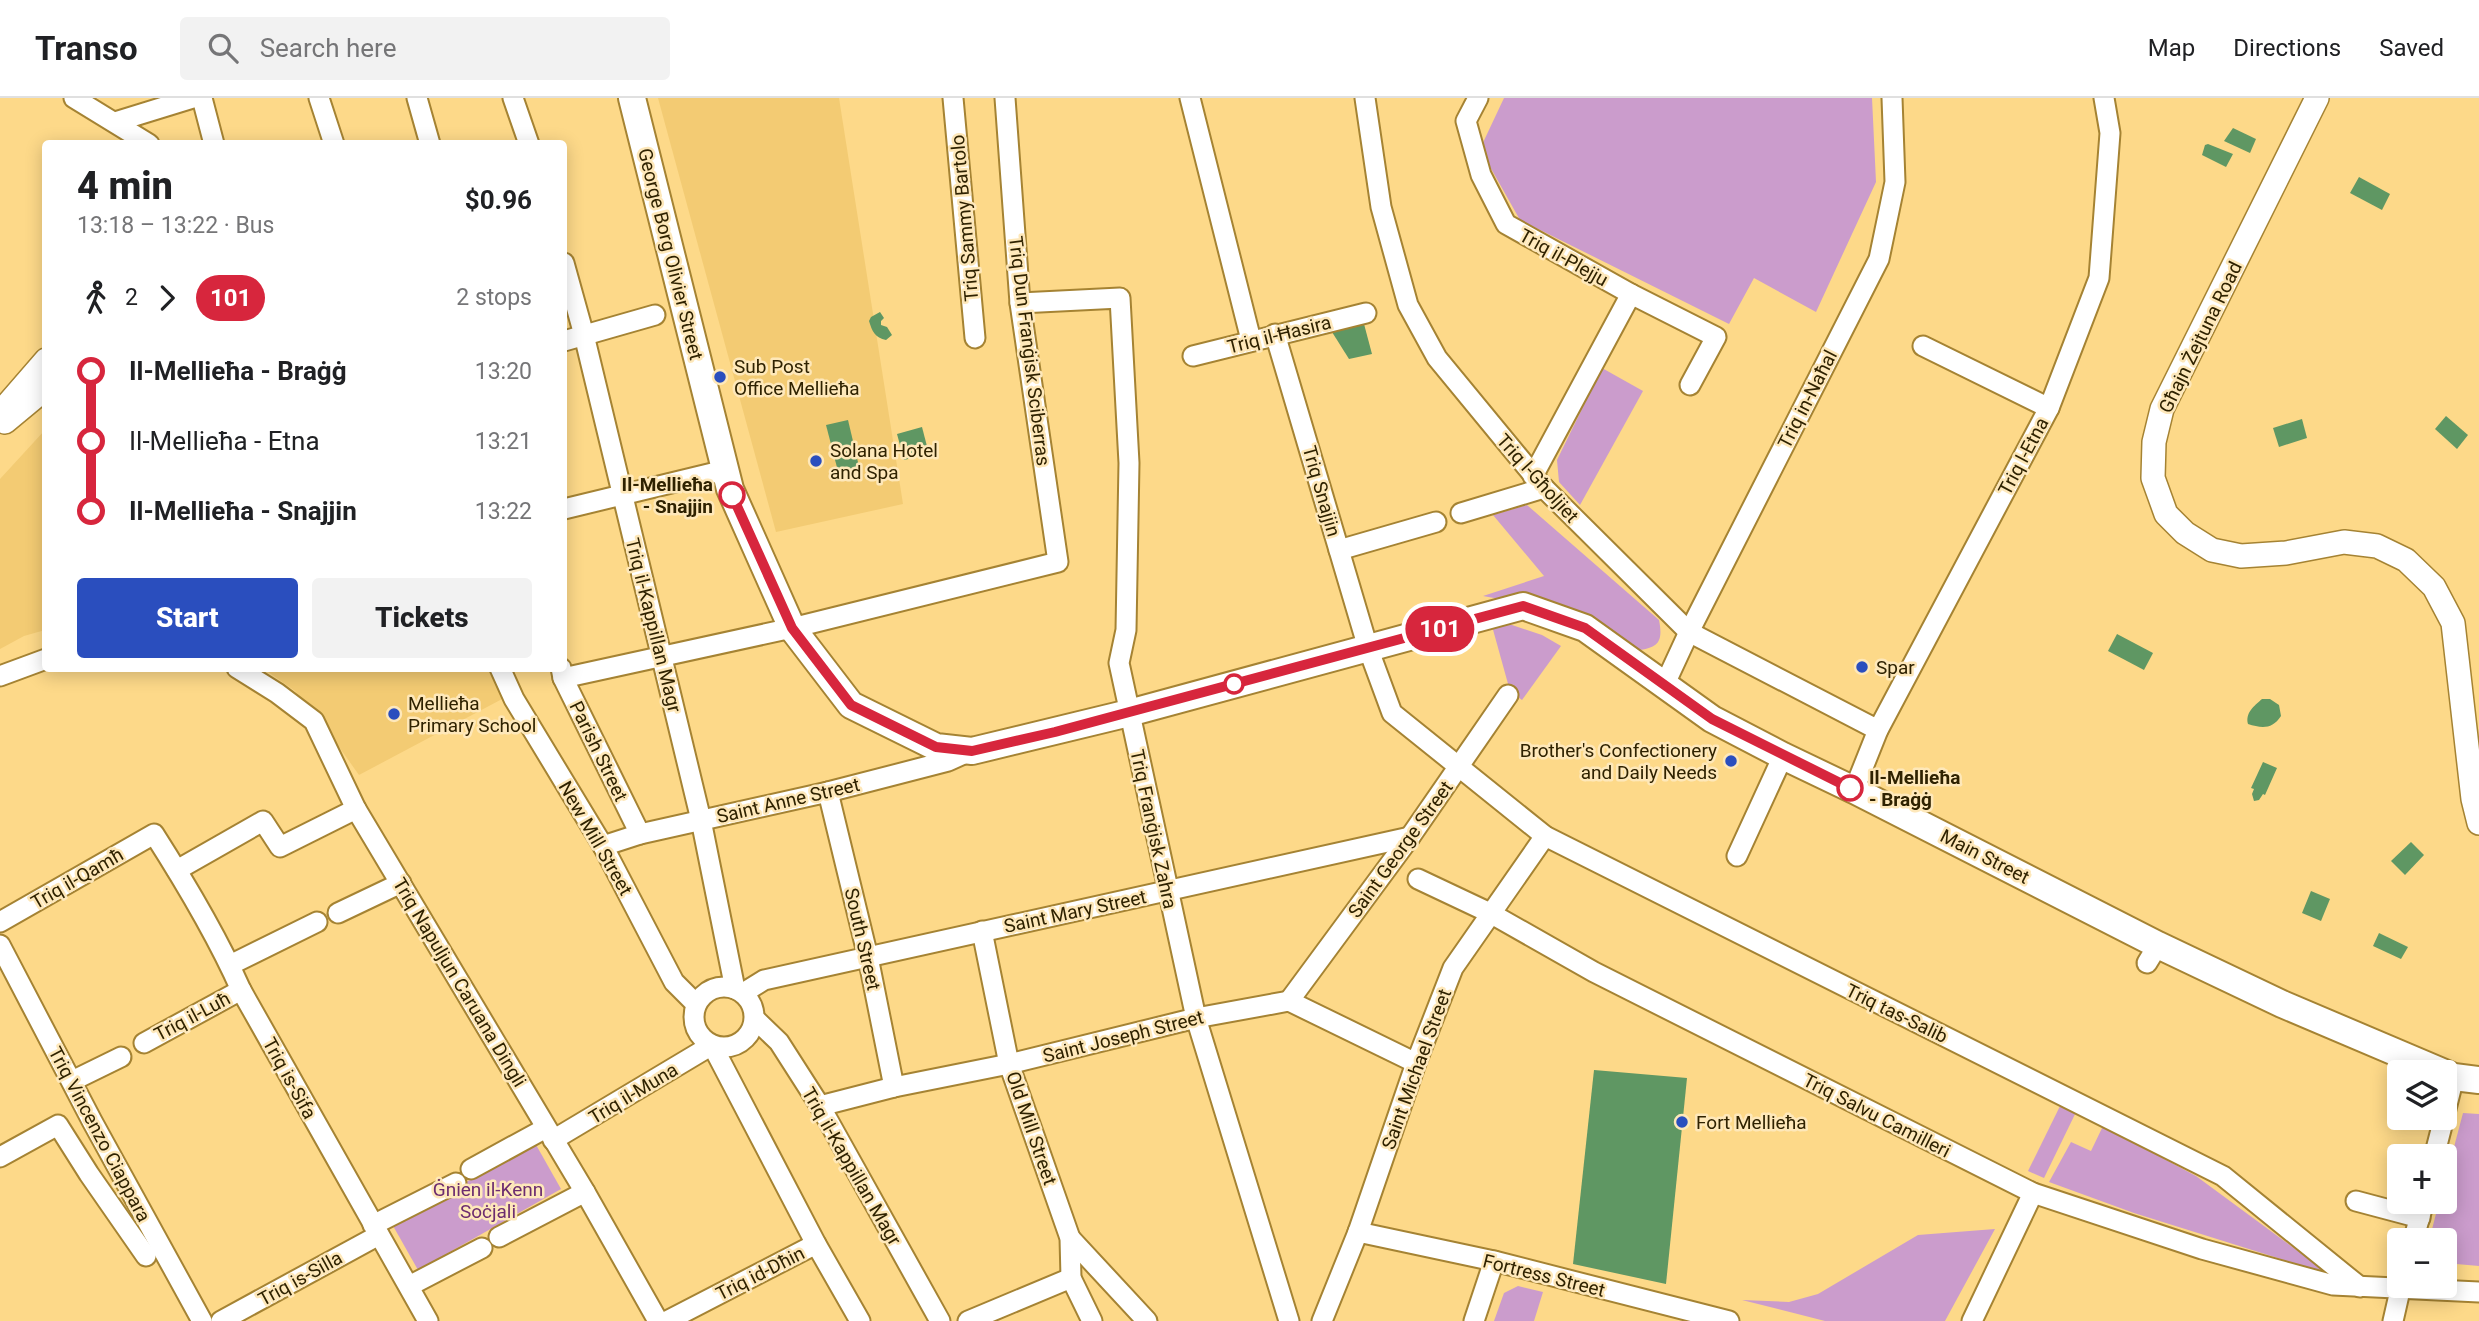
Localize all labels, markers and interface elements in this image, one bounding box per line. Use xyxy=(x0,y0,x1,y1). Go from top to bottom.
search box xyxy=(180,17,670,80)
text: Transo xyxy=(35,29,138,68)
icon: search xyxy=(204,29,242,67)
text: Search here xyxy=(260,33,396,63)
text: Map xyxy=(2148,34,2195,62)
text: Directions xyxy=(2233,34,2341,62)
text: Saved xyxy=(2379,34,2444,62)
street label: Triq Sammy Bartolo xyxy=(946,134,983,302)
street label: George Borg Olivier Street xyxy=(633,146,708,362)
text: 4 min xyxy=(77,164,173,208)
text: $0.96 xyxy=(465,185,532,215)
text: 13:18 – 13:22 · Bus xyxy=(77,212,274,239)
street label: Triq il-Plejju xyxy=(1515,224,1612,291)
street label: Triq Dun Franġisk Sciberras xyxy=(1004,235,1055,467)
street label: Għajn Żejtuna Road xyxy=(2154,258,2247,417)
icon: walk xyxy=(77,279,115,317)
icon: forward xyxy=(148,279,186,317)
text: 2 xyxy=(125,284,138,311)
text: 101 xyxy=(210,284,251,312)
text: 2 stops xyxy=(456,284,532,311)
street label: Triq il-Ħasira xyxy=(1225,310,1333,358)
street label: Triq in-Naħal xyxy=(1773,346,1842,452)
place label: Sub Post Office Mellieħa xyxy=(734,355,860,400)
text: Il-Mellieħa - Braġġ xyxy=(129,356,347,386)
text: 13:20 xyxy=(475,358,532,385)
marker: Sub Post Office Mellieħa xyxy=(712,369,728,385)
street label: Triq l-Etna xyxy=(1993,413,2054,499)
text: Il-Mellieħa - Etna xyxy=(129,426,320,456)
text: 13:21 xyxy=(475,428,532,455)
street label: Triq l-Għoljiet xyxy=(1492,429,1584,528)
place label: Solana Hotel and Spa xyxy=(830,439,938,484)
street label: Triq Snajjin xyxy=(1298,443,1345,539)
marker: Solana Hotel and Spa xyxy=(808,453,824,469)
place label: Il-Mellieħa - Snajjin xyxy=(622,473,713,518)
marker: Il-Mellieħa - Snajjin xyxy=(719,482,745,508)
text: Il-Mellieħa - Snajjin xyxy=(129,496,357,526)
text: 13:22 xyxy=(475,498,532,525)
street label: Triq il-Kappillan Magr xyxy=(621,536,686,715)
button: Start xyxy=(77,578,298,658)
button: Tickets xyxy=(312,578,532,658)
line badge: 101 xyxy=(1400,606,1480,652)
text: 101 xyxy=(1419,615,1461,643)
place label: Spar xyxy=(1876,656,1915,679)
marker: Spar xyxy=(1854,659,1870,675)
unlabelled marker xyxy=(1224,674,1244,694)
place label: Mellieħa Primary School xyxy=(408,692,536,737)
street label: Parish Street xyxy=(564,697,633,805)
marker: Mellieħa Primary School xyxy=(386,706,402,722)
place label: Brother's Confectionery and Daily Needs xyxy=(1520,739,1717,784)
street label: Triq Franġisk Zahra xyxy=(1125,747,1182,911)
marker: Brother's Confectionery and Daily Needs xyxy=(1723,753,1739,769)
place label: Il-Mellieħa - Braġġ xyxy=(1869,766,1960,811)
street label: Saint Anne Street xyxy=(714,773,862,828)
marker: Il-Mellieħa - Braġġ xyxy=(1837,775,1863,801)
street label: Saint George Street xyxy=(1343,776,1458,922)
street label: New Mill Street xyxy=(554,777,638,899)
street label: Main Street xyxy=(1936,824,2033,889)
street label: Triq il-Qamħ xyxy=(27,843,127,914)
street label: Triq Napuljun Caruana Dingli xyxy=(388,873,531,1091)
street label: Saint Mary Street xyxy=(1002,885,1148,938)
street label: South Street xyxy=(840,886,885,992)
street label: Triq tas-Salib xyxy=(1842,979,1951,1048)
street label: Saint Michael Street xyxy=(1377,986,1456,1153)
street label: Triq il-Luħ xyxy=(150,987,234,1046)
street label: Saint Joseph Street xyxy=(1040,1005,1206,1068)
street label: Triq is-Sifa xyxy=(258,1033,321,1123)
street label: Triq Vincenzo Ciappara xyxy=(44,1043,156,1226)
street label: Triq il-Muna xyxy=(585,1058,682,1129)
map controls xyxy=(2387,1060,2457,1298)
button: layers xyxy=(2387,1060,2457,1130)
street label: Old Mill Street xyxy=(1001,1068,1062,1188)
street label: Triq Salvu Camilleri xyxy=(1799,1068,1954,1163)
street label: Triq il-Kappillan Magr xyxy=(797,1083,906,1250)
place label: Fort Mellieħa xyxy=(1696,1111,1807,1134)
marker: Fort Mellieħa xyxy=(1674,1114,1690,1130)
button: + xyxy=(2387,1144,2457,1214)
park label: Ġnien il-Kenn Soċjali xyxy=(433,1178,543,1223)
button: − xyxy=(2387,1228,2457,1298)
street label: Triq id-Dħin xyxy=(712,1241,808,1306)
street label: Triq is-Silla xyxy=(254,1246,346,1311)
street label: Fortress Street xyxy=(1480,1249,1607,1302)

